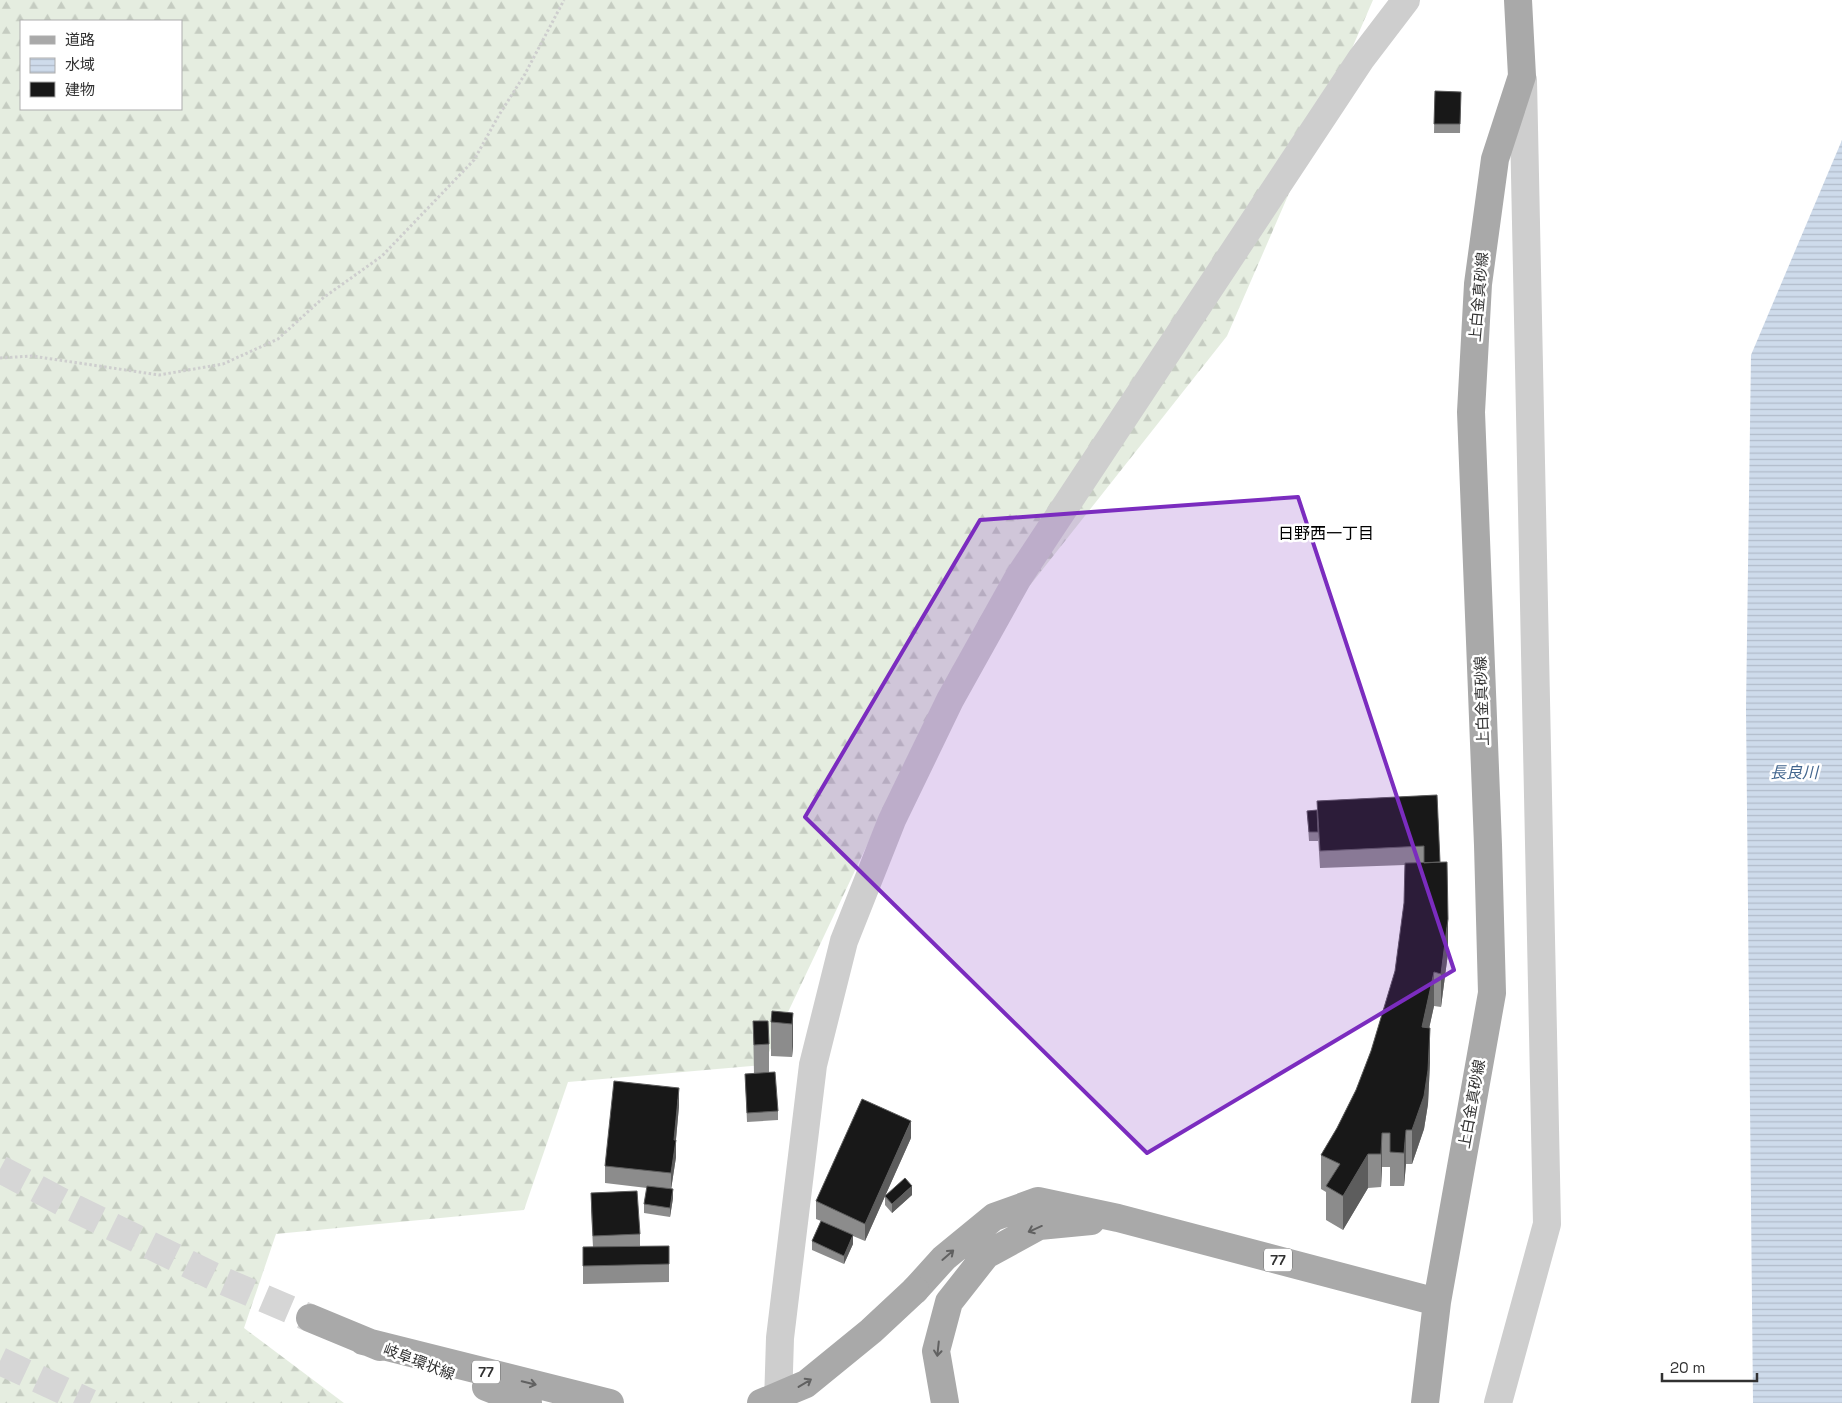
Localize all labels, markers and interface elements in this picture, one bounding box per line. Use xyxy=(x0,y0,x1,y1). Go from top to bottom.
legend xyxy=(20,20,182,110)
text: 道路 xyxy=(65,30,95,49)
text: 水域 xyxy=(65,55,95,74)
text: 建物 xyxy=(65,80,95,99)
street label: 上白金真砂線 xyxy=(1465,251,1492,343)
district label: 日野西一丁目 xyxy=(1278,523,1374,544)
street label: 上白金真砂線 xyxy=(1470,656,1493,746)
water label: 長良川 xyxy=(1770,762,1820,783)
street label: 上白金真砂線 xyxy=(1454,1058,1489,1150)
one-way arrow xyxy=(1028,1224,1043,1234)
road number: 77 xyxy=(1264,1248,1292,1272)
one-way arrow xyxy=(942,1249,955,1260)
street label: 岐阜環状線 xyxy=(381,1339,458,1384)
one-way arrow xyxy=(933,1341,943,1357)
scale bar xyxy=(1662,1350,1757,1382)
text: 20 m xyxy=(1670,1358,1705,1377)
road number: 77 xyxy=(472,1360,500,1384)
one-way arrow xyxy=(798,1378,813,1388)
one-way arrow xyxy=(521,1379,537,1388)

